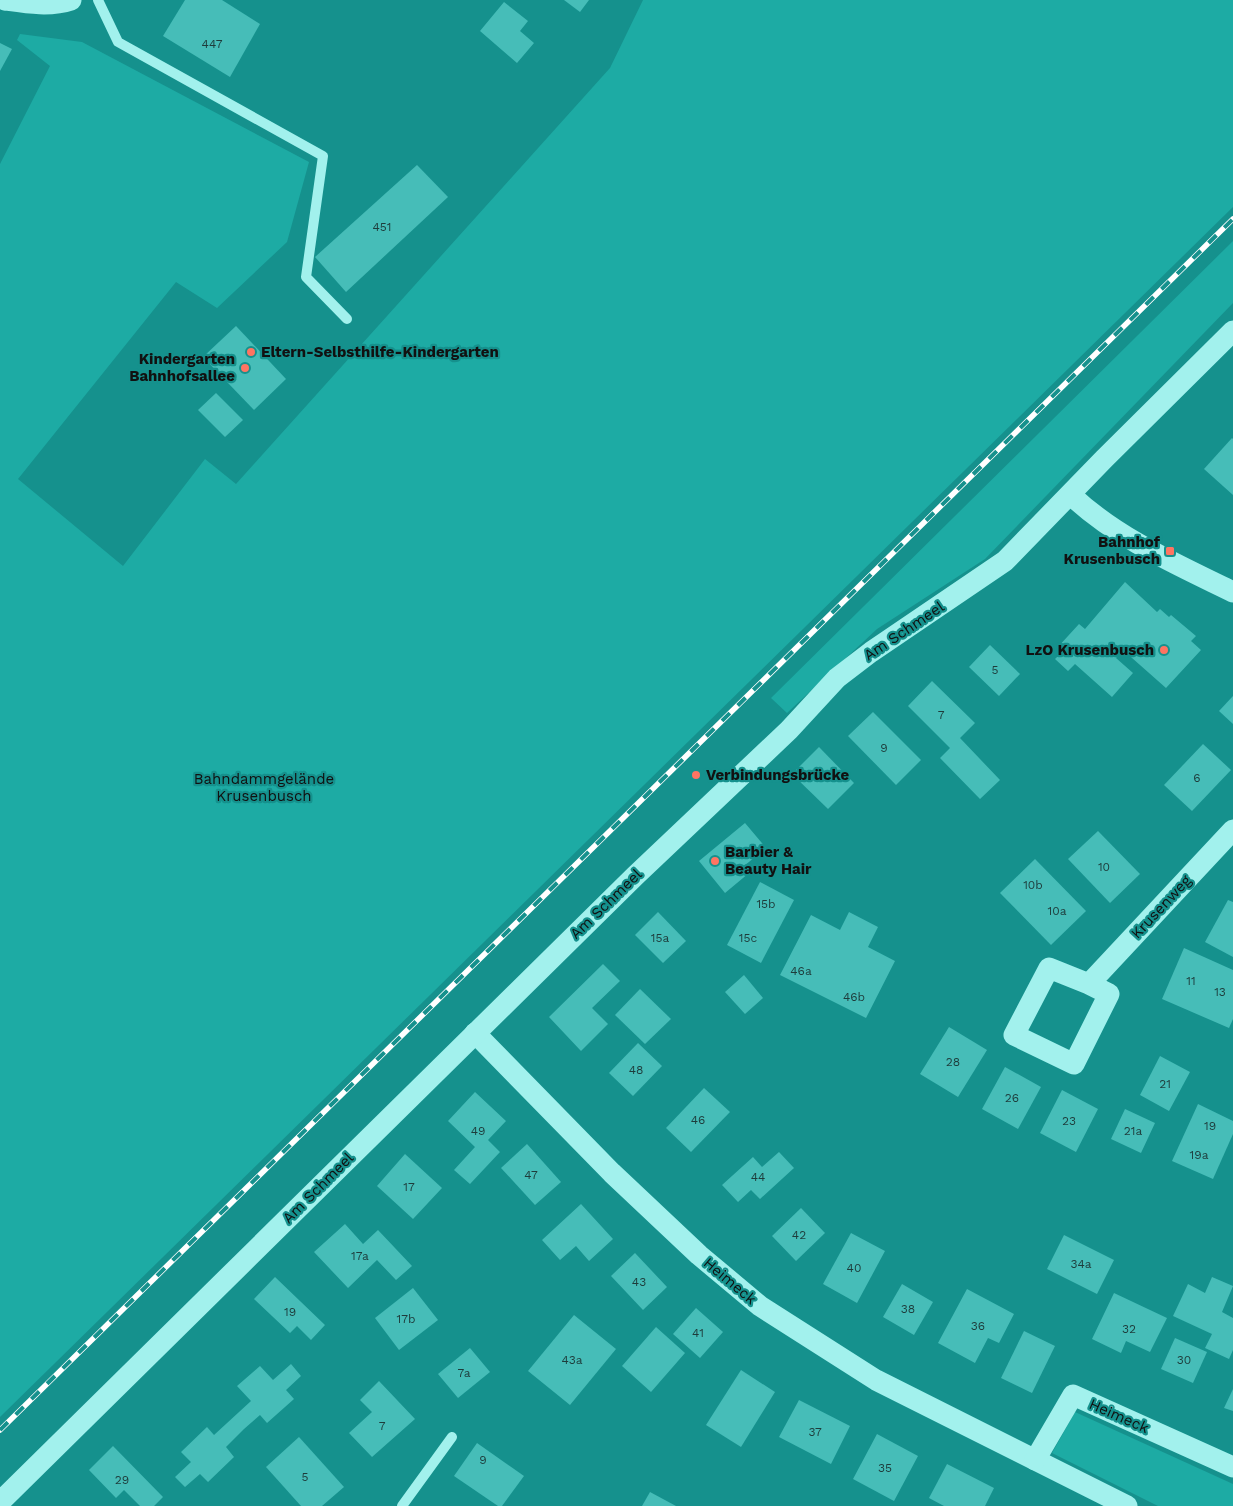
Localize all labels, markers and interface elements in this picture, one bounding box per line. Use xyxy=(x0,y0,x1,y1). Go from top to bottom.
house number: 447 xyxy=(202,37,223,51)
house number: 451 xyxy=(373,220,392,234)
place label: Eltern-Selbsthilfe-Kindergarten xyxy=(261,343,499,361)
marker: Eltern-Selbsthilfe-Kindergarten xyxy=(245,346,257,358)
place label: Kindergarten Bahnhofsallee xyxy=(129,350,235,385)
marker: Kindergarten Bahnhofsallee xyxy=(239,362,251,374)
place label: Bahnhof Krusenbusch xyxy=(1063,533,1161,568)
marker: Bahnhof Krusenbusch xyxy=(1164,545,1176,557)
street label: Am Schmeel xyxy=(860,597,948,664)
place label: LzO Krusenbusch xyxy=(1025,641,1154,659)
marker: LzO Krusenbusch xyxy=(1158,644,1170,656)
house number: 5 xyxy=(992,663,999,677)
house number: 7 xyxy=(938,708,945,722)
house number: 9 xyxy=(880,741,888,755)
place label: Verbindungsbrücke xyxy=(706,766,850,784)
marker: Verbindungsbrücke xyxy=(690,769,702,781)
park label: Bahndammgelände Krusenbusch xyxy=(194,770,334,805)
house number: 6 xyxy=(1193,771,1201,785)
place label: Barbier & Beauty Hair xyxy=(725,843,812,878)
marker: Barbier & Beauty Hair xyxy=(709,855,721,867)
house number: 10 xyxy=(1098,860,1110,874)
street label: Am Schmeel xyxy=(566,865,646,943)
street label: Krusenweg xyxy=(1127,872,1195,942)
house number: 10b xyxy=(1023,878,1043,892)
house number: 15b xyxy=(756,897,776,911)
house number: 10a xyxy=(1048,904,1067,918)
house number: 15a xyxy=(651,931,669,945)
house number: 15c xyxy=(739,931,757,945)
house number: 46a xyxy=(790,964,812,978)
house number: 11 xyxy=(1186,974,1196,988)
house number: 13 xyxy=(1214,985,1226,999)
house number: 46b xyxy=(843,990,865,1004)
house number: 28 xyxy=(946,1055,960,1069)
house number: 48 xyxy=(629,1063,643,1077)
house number: 21 xyxy=(1159,1077,1171,1091)
house number: 26 xyxy=(1005,1091,1019,1105)
house number: 46 xyxy=(691,1113,705,1127)
house number: 23 xyxy=(1062,1114,1076,1128)
house number: 19 xyxy=(1204,1119,1216,1133)
house number: 49 xyxy=(471,1124,485,1138)
house number: 21a xyxy=(1124,1124,1142,1138)
house number: 19a xyxy=(1190,1148,1209,1162)
street label: Am Schmeel xyxy=(279,1149,357,1227)
house number: 47 xyxy=(524,1168,538,1182)
house number: 44 xyxy=(751,1170,765,1184)
house number: 17 xyxy=(403,1180,415,1194)
house number: 42 xyxy=(792,1228,806,1242)
house number: 17a xyxy=(351,1249,369,1263)
street label: Heimeck xyxy=(700,1254,760,1309)
house number: 34a xyxy=(1070,1257,1092,1271)
house number: 40 xyxy=(847,1261,861,1275)
house number: 43 xyxy=(632,1275,646,1289)
house number: 38 xyxy=(901,1302,915,1316)
house number: 19 xyxy=(284,1305,296,1319)
house number: 17b xyxy=(397,1312,415,1326)
house number: 36 xyxy=(971,1319,985,1333)
house number: 32 xyxy=(1122,1322,1136,1336)
house number: 41 xyxy=(692,1326,704,1340)
house number: 43a xyxy=(561,1353,583,1367)
house number: 30 xyxy=(1177,1353,1191,1367)
house number: 7a xyxy=(457,1366,471,1380)
street label: Heimeck xyxy=(1086,1395,1152,1437)
house number: 7 xyxy=(379,1419,386,1433)
house number: 37 xyxy=(808,1425,822,1439)
house number: 9 xyxy=(479,1453,487,1467)
house number: 35 xyxy=(878,1461,892,1475)
house number: 5 xyxy=(302,1470,309,1484)
house number: 29 xyxy=(115,1473,129,1487)

